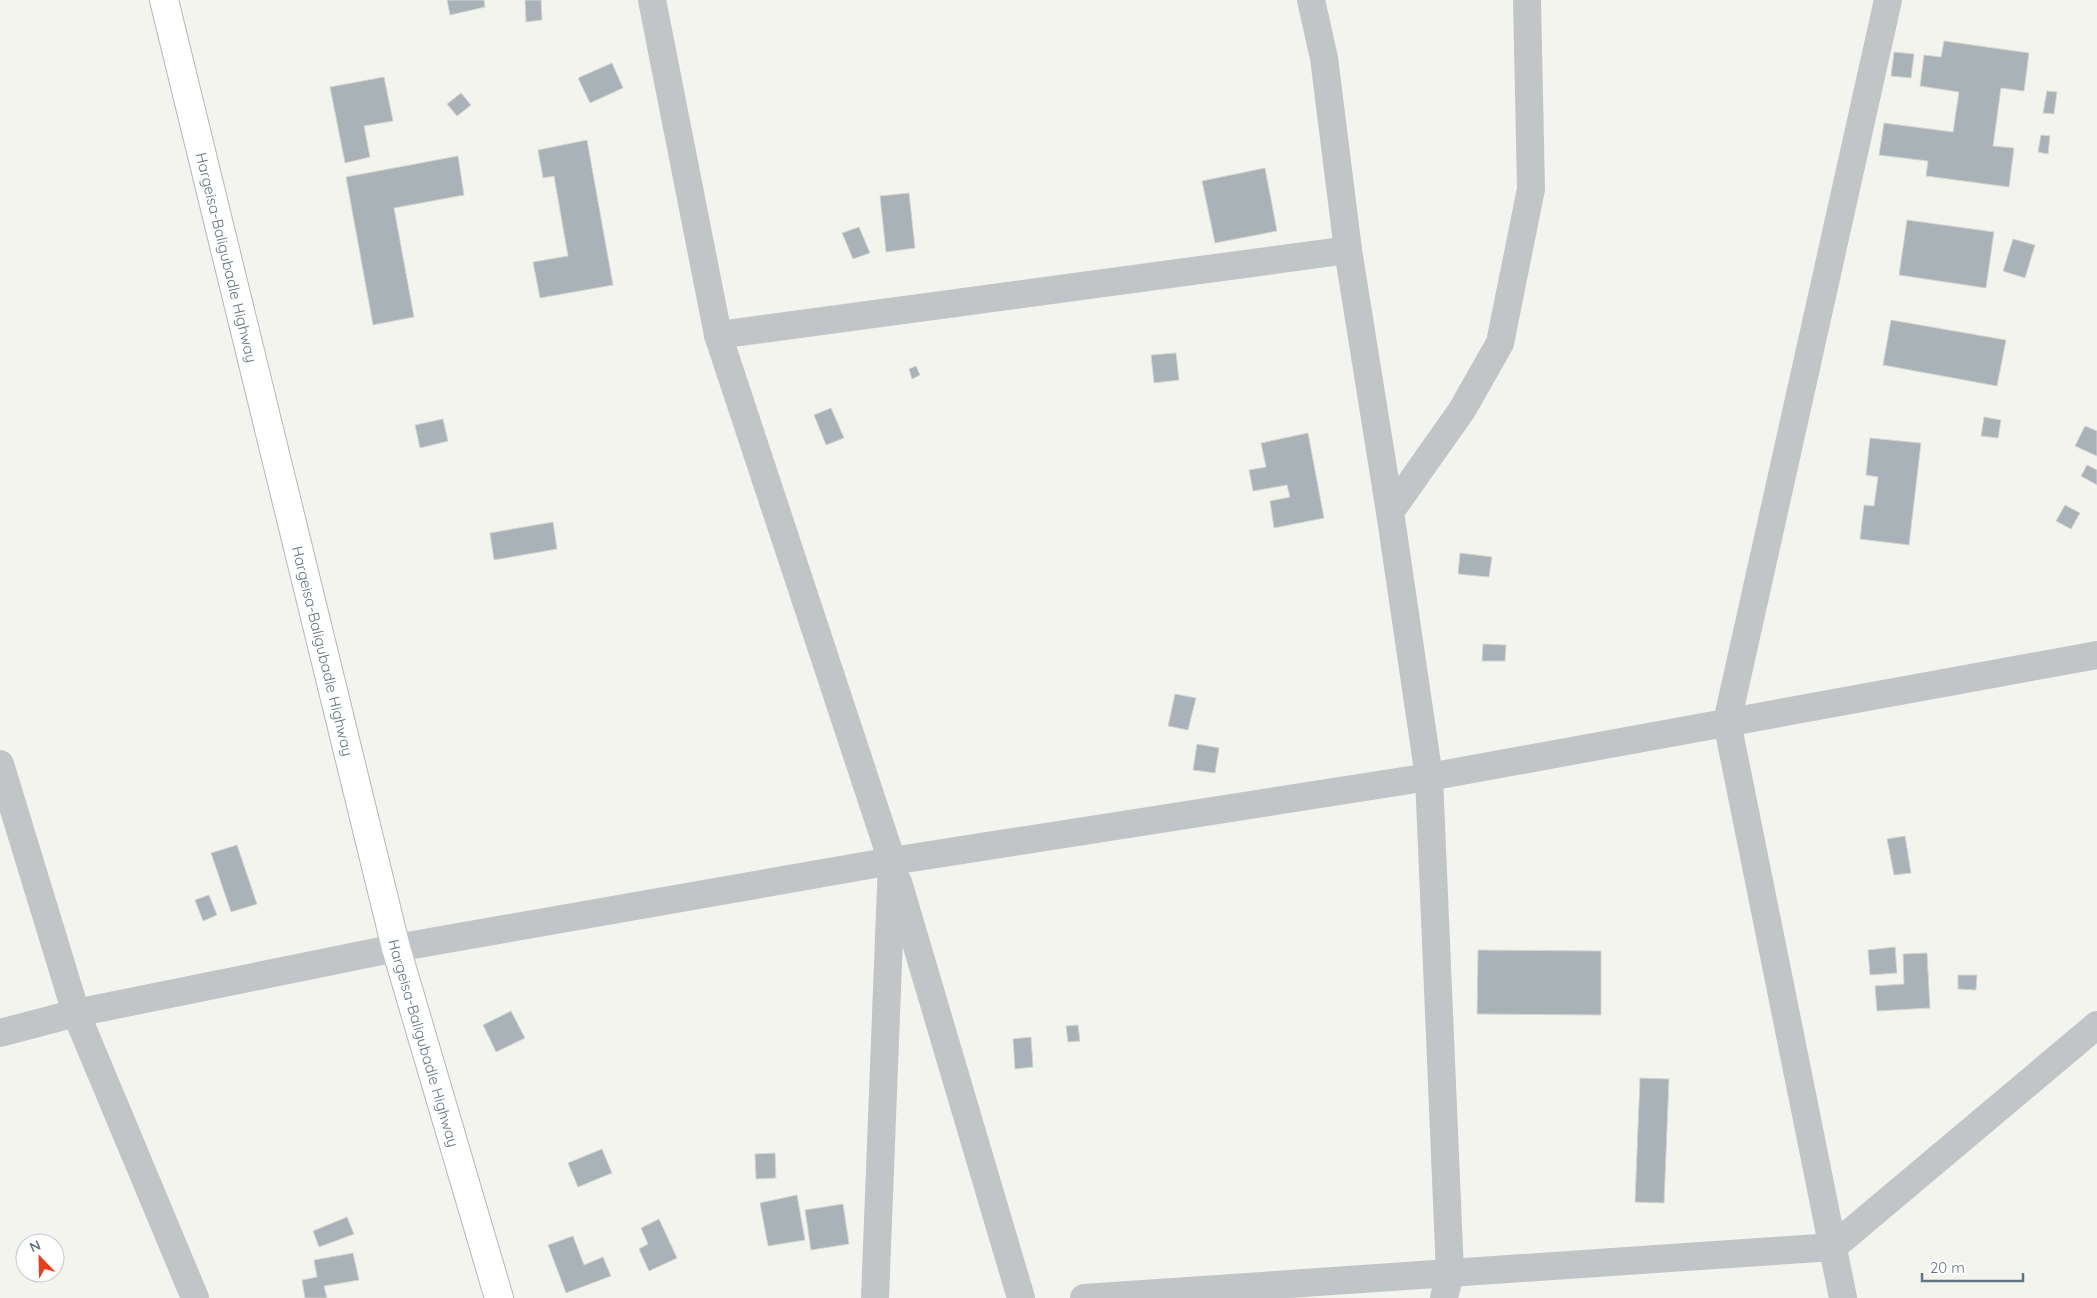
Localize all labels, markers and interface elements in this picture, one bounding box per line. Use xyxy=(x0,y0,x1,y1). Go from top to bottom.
street label: Hargeisa-Baligubadle Highway xyxy=(192,150,262,364)
street label: Hargeisa-Baligubadle Highway xyxy=(288,544,358,758)
street label: Hargeisa-Baligubadle Highway xyxy=(385,937,464,1149)
north arrow xyxy=(15,1233,65,1283)
text: N xyxy=(27,1236,43,1256)
scale bar xyxy=(1922,1250,2023,1282)
text: 20 m xyxy=(1930,1258,1965,1277)

